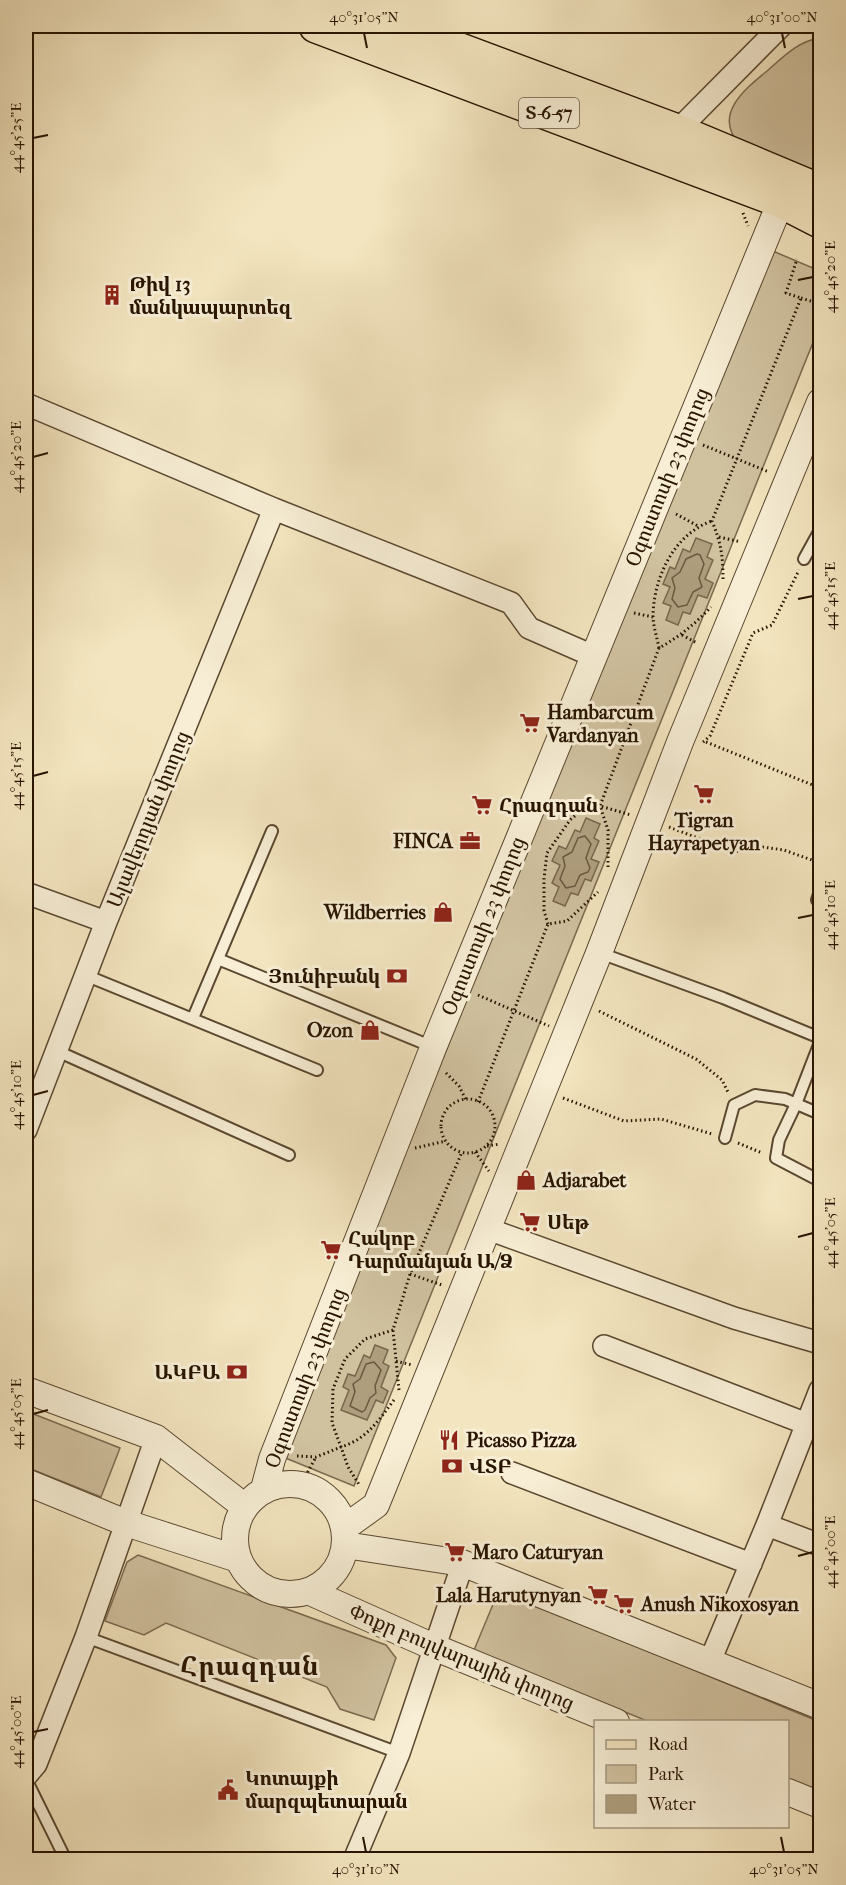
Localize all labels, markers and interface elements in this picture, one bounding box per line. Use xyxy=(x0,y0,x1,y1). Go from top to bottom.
text: 40°31'05"N xyxy=(329,8,399,26)
text: 40°31'00"N xyxy=(746,8,818,26)
road number: Տ-6-57 xyxy=(519,98,579,128)
text: 44°45'25"E xyxy=(7,103,25,173)
text: 44°45'20"E xyxy=(821,241,839,313)
place label: Թիվ 13 մանկապարտեզ xyxy=(129,273,293,319)
building icon: Թիվ 13 մանկապարտեզ xyxy=(100,283,124,307)
street label: Օգոստոսի 23 փողոց xyxy=(621,384,714,570)
text: 44°45'20"E xyxy=(7,421,25,493)
text: 44°45'15"E xyxy=(821,562,839,630)
place label: Hambarcum Vardanyan xyxy=(546,701,654,747)
supermarket icon: Hambarcum Vardanyan xyxy=(518,711,542,735)
street label: Ալավերդյան փողոց xyxy=(103,728,194,911)
text: 44°45'15"E xyxy=(7,742,25,810)
supermarket icon: Tigran Hayrapetyan xyxy=(692,782,716,806)
supermarket icon: Հրազդան xyxy=(470,793,494,817)
place label: Հրազդան xyxy=(499,794,598,817)
place label: Tigran Hayrapetyan xyxy=(648,809,761,855)
office icon: FINCA xyxy=(458,829,482,853)
place label: FINCA xyxy=(392,830,454,853)
street label: Օգոստոսի 23 փողոց xyxy=(437,833,530,1019)
text: 44°45'10"E xyxy=(821,880,839,950)
shop icon: Wildberries xyxy=(431,900,455,924)
place label: Wildberries xyxy=(323,901,427,924)
bank icon: Յունիբանկ xyxy=(385,964,409,988)
place label: Յունիբանկ xyxy=(268,965,380,988)
shop icon: Ozon xyxy=(358,1018,382,1042)
place label: Ozon xyxy=(307,1019,353,1042)
text: 44°45'10"E xyxy=(7,1060,25,1130)
shop icon: Adjarabet xyxy=(514,1168,538,1192)
place label: Adjarabet xyxy=(541,1169,627,1192)
text: 44°45'05"E xyxy=(821,1197,839,1269)
supermarket icon: Սեթ xyxy=(518,1210,542,1234)
place label: Սեթ xyxy=(547,1211,589,1234)
place label: Հակոբ Դարմանյան Ա/Ձ xyxy=(348,1227,513,1273)
supermarket icon: Հակոբ Դարմանյան Ա/Ձ xyxy=(319,1238,343,1262)
street label: Օգոստոսի 23 փողոց xyxy=(260,1285,350,1472)
bank icon: ԱԿԲԱ xyxy=(225,1360,249,1384)
place label: ԱԿԲԱ xyxy=(154,1361,220,1384)
text: 44°45'05"E xyxy=(7,1378,25,1450)
restaurant icon: Picasso Pizza xyxy=(437,1428,461,1452)
place label: Picasso Pizza xyxy=(466,1429,577,1452)
bank icon: ՎՏԲ xyxy=(440,1454,464,1478)
place label: ՎՏԲ xyxy=(469,1455,512,1478)
text: 44°45'00"E xyxy=(821,1516,839,1588)
supermarket icon: Maro Caturyan xyxy=(443,1540,467,1564)
place label: Maro Caturyan xyxy=(471,1541,604,1564)
supermarket icon: Lala Harutynyan xyxy=(586,1583,610,1607)
place label: Lala Harutynyan xyxy=(436,1584,581,1607)
supermarket icon: Anush Nikoxosyan xyxy=(612,1592,636,1616)
place label: Anush Nikoxosyan xyxy=(639,1593,799,1616)
street label: Փոքր բուլվարային փողոց xyxy=(346,1600,578,1715)
district label: Հրազդան xyxy=(180,1651,320,1682)
text: 44°45'00"E xyxy=(7,1696,25,1768)
legend xyxy=(594,1720,789,1828)
text: Road xyxy=(648,1734,688,1755)
text: Park xyxy=(648,1764,685,1785)
place label: Կոտայքի մարզպետարան xyxy=(245,1767,407,1813)
public building icon: Կոտայքի մարզպետարան xyxy=(216,1778,240,1802)
text: Water xyxy=(647,1794,696,1815)
text: 40°31'10"N xyxy=(332,1860,401,1878)
text: 40°31'05"N xyxy=(749,1860,819,1878)

